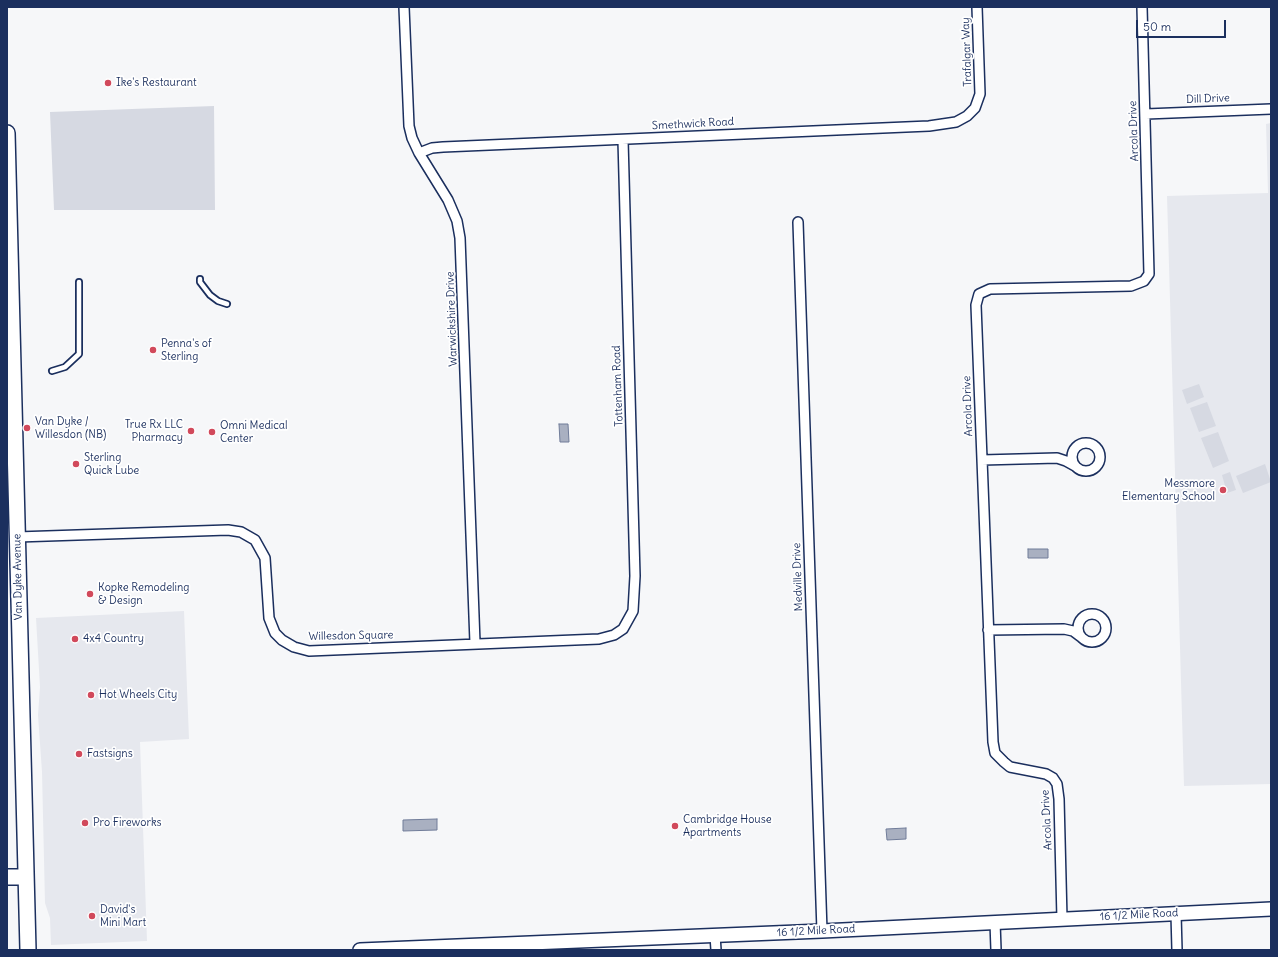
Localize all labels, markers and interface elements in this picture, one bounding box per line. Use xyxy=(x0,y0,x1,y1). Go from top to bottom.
scale bar xyxy=(1138,12,1228,38)
street label: Trafalgar Way xyxy=(959,17,975,87)
text: 50 m xyxy=(1143,19,1171,34)
place label: Ike's Restaurant xyxy=(116,76,197,90)
marker: Ike's Restaurant xyxy=(103,78,113,88)
street label: Dill Drive xyxy=(1186,92,1230,106)
street label: Arcola Drive xyxy=(1126,101,1142,161)
street label: Smethwick Road xyxy=(652,115,734,133)
street label: Warwickshire Drive xyxy=(444,271,460,367)
place label: Penna's of Sterling xyxy=(161,337,212,363)
marker: Penna's of Sterling xyxy=(148,345,158,355)
street label: Tottenham Road xyxy=(610,345,626,427)
street label: Arcola Drive xyxy=(960,376,976,436)
place label: Van Dyke / Willesdon (NB) xyxy=(35,415,106,441)
place label: True Rx LLC Pharmacy xyxy=(125,418,183,444)
place label: Omni Medical Center xyxy=(220,419,288,445)
marker: Van Dyke / Willesdon (NB) xyxy=(22,423,32,433)
marker: True Rx LLC Pharmacy xyxy=(186,426,196,436)
marker: Omni Medical Center xyxy=(207,427,217,437)
place label: Sterling Quick Lube xyxy=(84,451,139,477)
marker: Sterling Quick Lube xyxy=(71,459,81,469)
place label: Messmore Elementary School xyxy=(1122,477,1215,503)
marker: Messmore Elementary School xyxy=(1218,485,1228,495)
street label: Van Dyke Avenue xyxy=(11,534,25,620)
street label: Medville Drive xyxy=(790,543,806,611)
place label: Kopke Remodeling & Design xyxy=(98,581,189,607)
marker: Kopke Remodeling & Design xyxy=(85,589,95,599)
street label: Willesdon Square xyxy=(308,629,394,643)
place label: 4x4 Country xyxy=(83,632,144,646)
marker: 4x4 Country xyxy=(70,634,80,644)
place label: Hot Wheels City xyxy=(99,688,177,702)
marker: Hot Wheels City xyxy=(86,690,96,700)
place label: Fastsigns xyxy=(87,747,133,761)
marker: Fastsigns xyxy=(74,749,84,759)
street label: Arcola Drive xyxy=(1039,789,1055,851)
place label: Cambridge House Apartments xyxy=(683,813,772,839)
place label: Pro Fireworks xyxy=(93,816,162,830)
marker: Pro Fireworks xyxy=(80,818,90,828)
marker: Cambridge House Apartments xyxy=(670,821,680,831)
place label: David's Mini Mart xyxy=(100,903,146,929)
street label: 16 1/2 Mile Road xyxy=(1099,906,1179,924)
marker: David's Mini Mart xyxy=(87,911,97,921)
street label: 16 1/2 Mile Road xyxy=(776,922,856,940)

